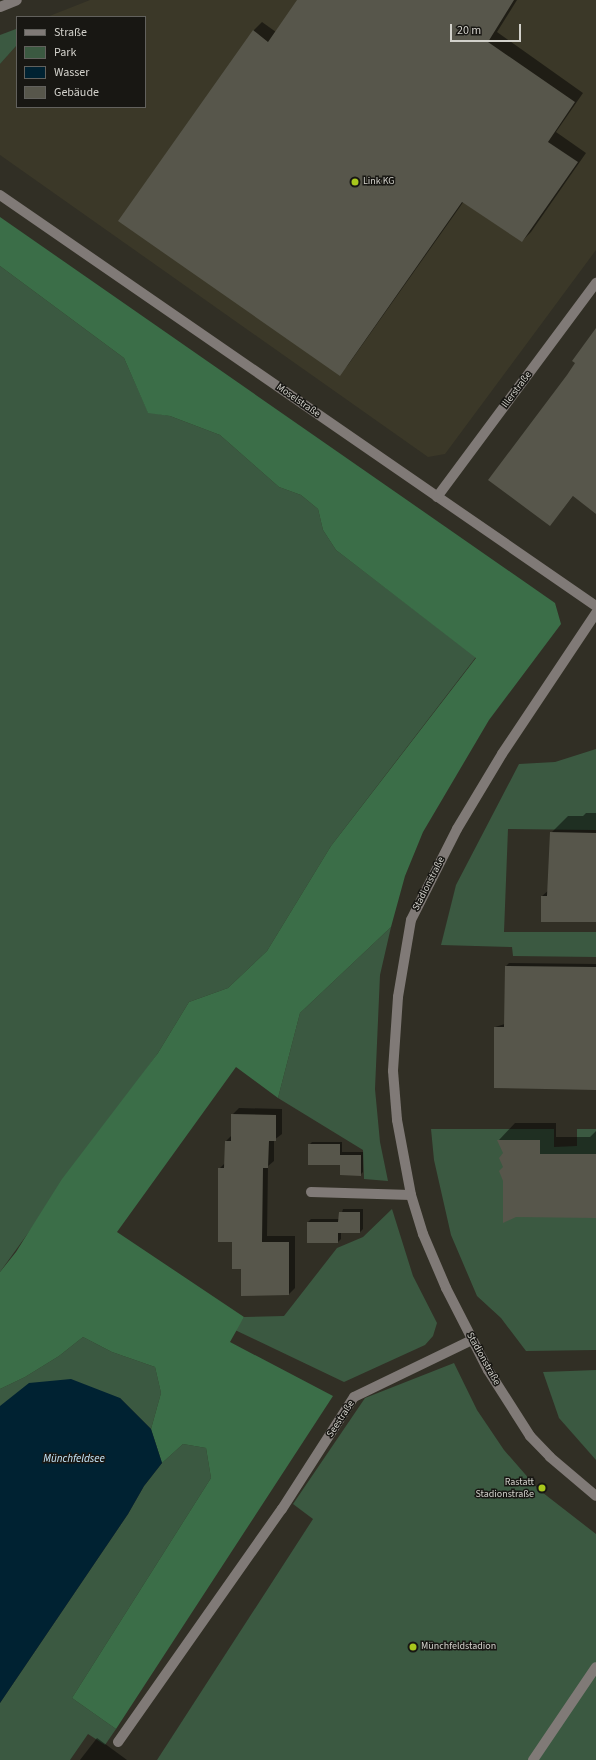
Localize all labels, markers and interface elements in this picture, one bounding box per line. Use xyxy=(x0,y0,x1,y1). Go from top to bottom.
legend xyxy=(16,16,146,108)
scale bar xyxy=(452,16,523,42)
text: 20 m xyxy=(457,22,481,39)
text: Straße xyxy=(54,24,87,41)
text: Park xyxy=(54,44,76,61)
text: Wasser xyxy=(54,64,89,81)
text: Gebäude xyxy=(54,84,99,101)
place label: Link KG xyxy=(363,176,395,188)
marker: Link KG xyxy=(350,177,360,187)
street label: Illerstraße xyxy=(499,369,535,411)
street label: Moselstraße xyxy=(274,382,322,420)
street label: Stadionstraße xyxy=(410,855,448,913)
street label: Stadionstraße xyxy=(464,1330,502,1388)
street label: Seestraße xyxy=(325,1398,357,1440)
water label: Münchfeldsee xyxy=(43,1452,105,1466)
place label: Rastatt Stadionstraße xyxy=(475,1476,534,1500)
marker: Rastatt Stadionstraße xyxy=(537,1483,547,1493)
place label: Münchfeldstadion xyxy=(421,1641,496,1653)
marker: Münchfeldstadion xyxy=(408,1642,418,1652)

